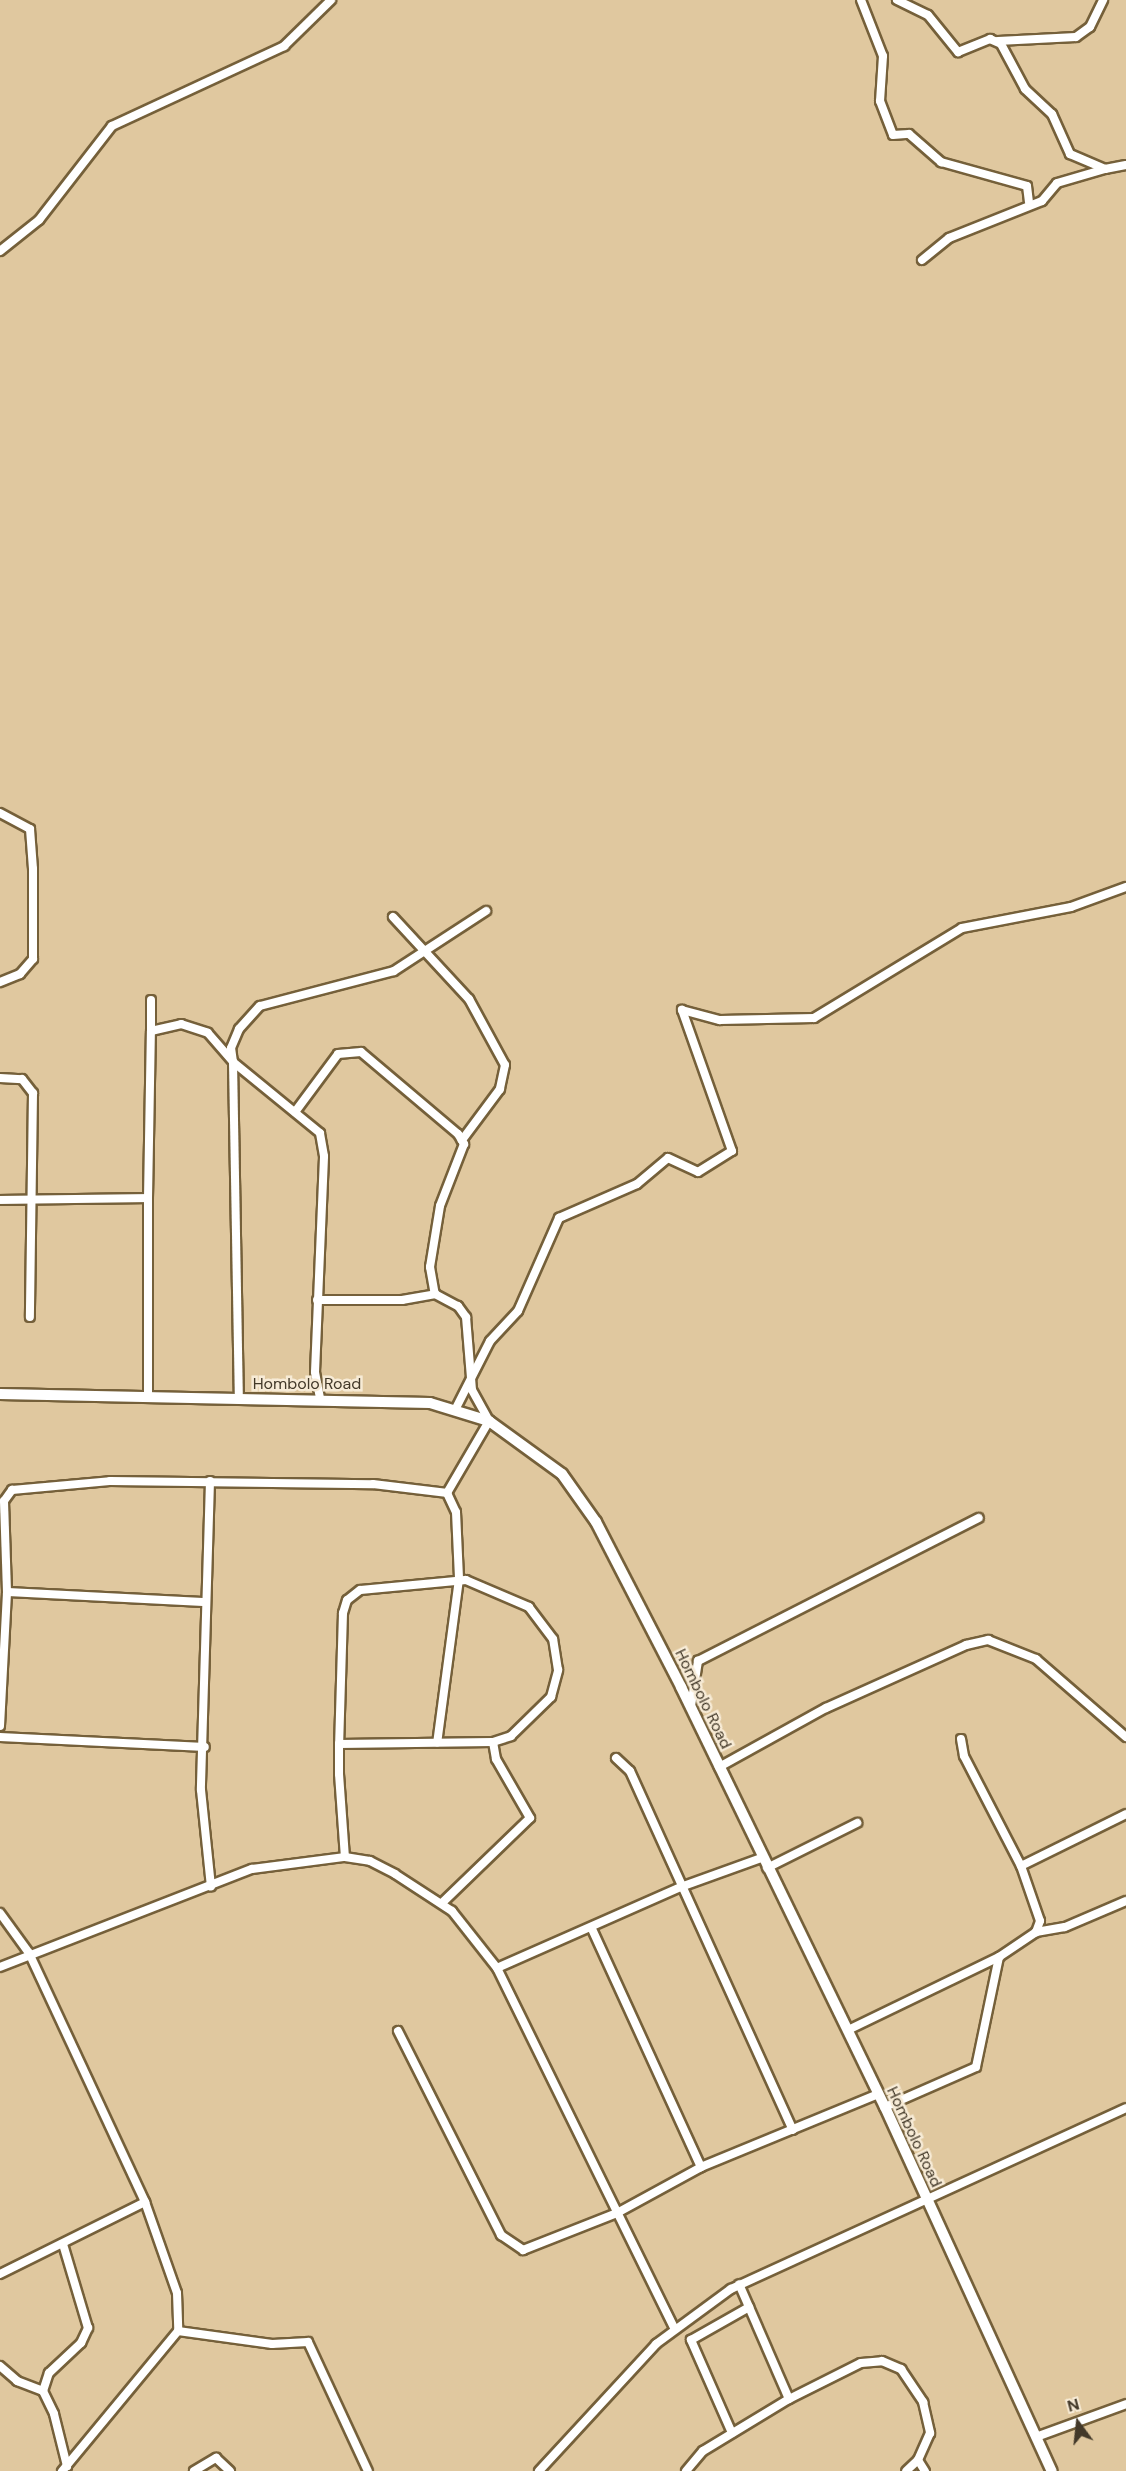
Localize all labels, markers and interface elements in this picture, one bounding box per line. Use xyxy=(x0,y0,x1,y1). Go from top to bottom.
street label: Hombolo Road xyxy=(253,1374,361,1394)
street label: Hombolo Road xyxy=(671,1646,735,1752)
street label: Hombolo Road xyxy=(882,2084,946,2190)
north arrow xyxy=(1048,2393,1108,2453)
text: N xyxy=(1065,2393,1082,2417)

